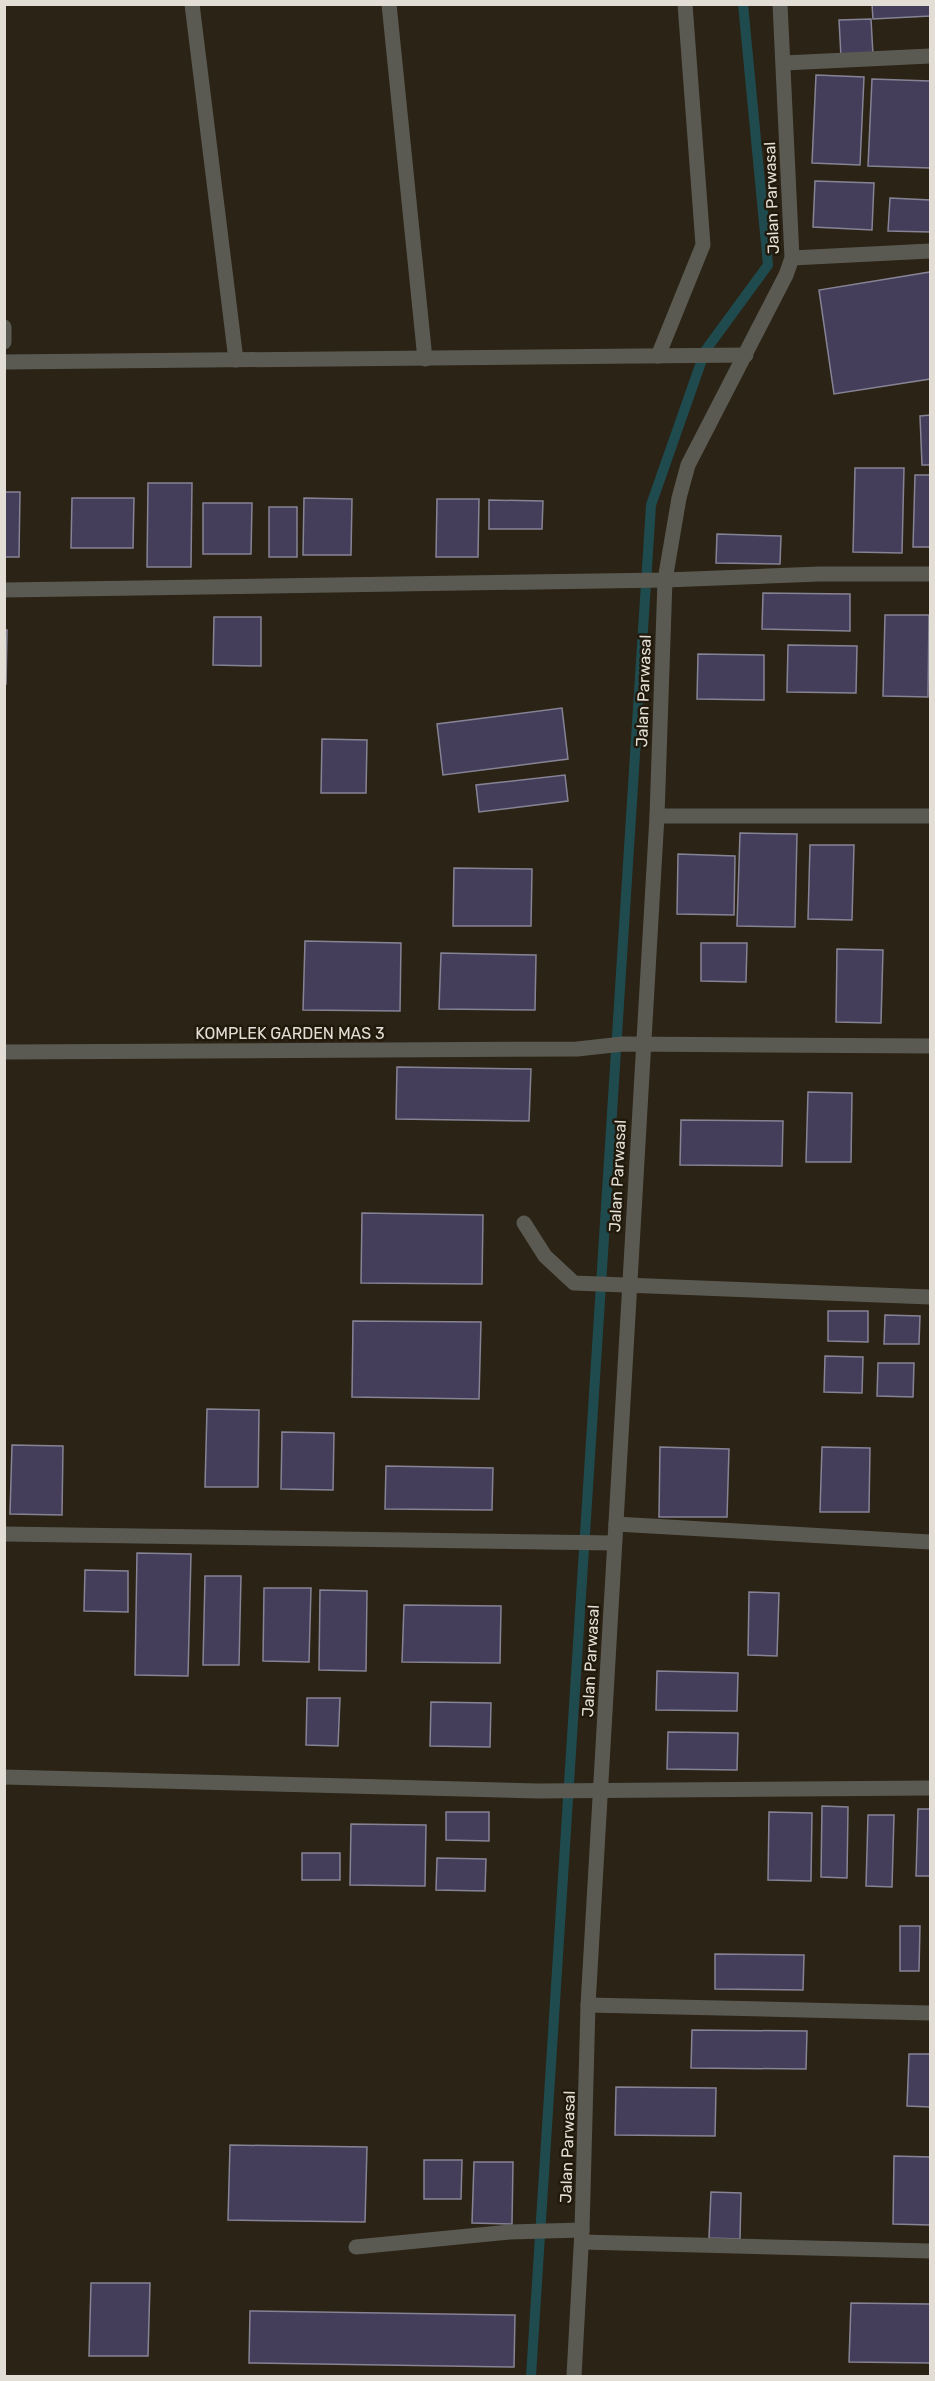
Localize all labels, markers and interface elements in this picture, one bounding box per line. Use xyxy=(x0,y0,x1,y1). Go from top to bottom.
street label: Jalan Parwasal xyxy=(760,141,783,255)
street label: Jalan Parwasal xyxy=(632,634,655,748)
street label: KOMPLEK GARDEN MAS 3 xyxy=(195,1024,385,1043)
street label: Jalan Parwasal xyxy=(605,1119,630,1233)
street label: Jalan Parwasal xyxy=(578,1604,603,1718)
street label: Jalan Parwasal xyxy=(556,2090,579,2204)

